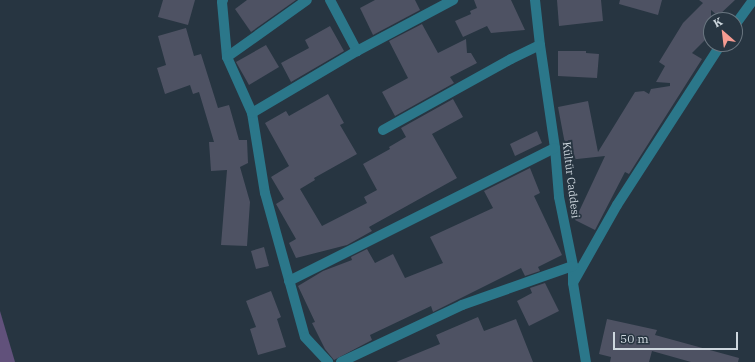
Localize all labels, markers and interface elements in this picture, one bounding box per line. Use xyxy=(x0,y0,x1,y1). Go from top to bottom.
north arrow xyxy=(703,12,743,52)
text: K xyxy=(711,14,725,30)
street label: Kültür Caddesi xyxy=(560,141,582,219)
scale bar xyxy=(615,324,740,350)
text: 50 m xyxy=(620,331,649,346)

